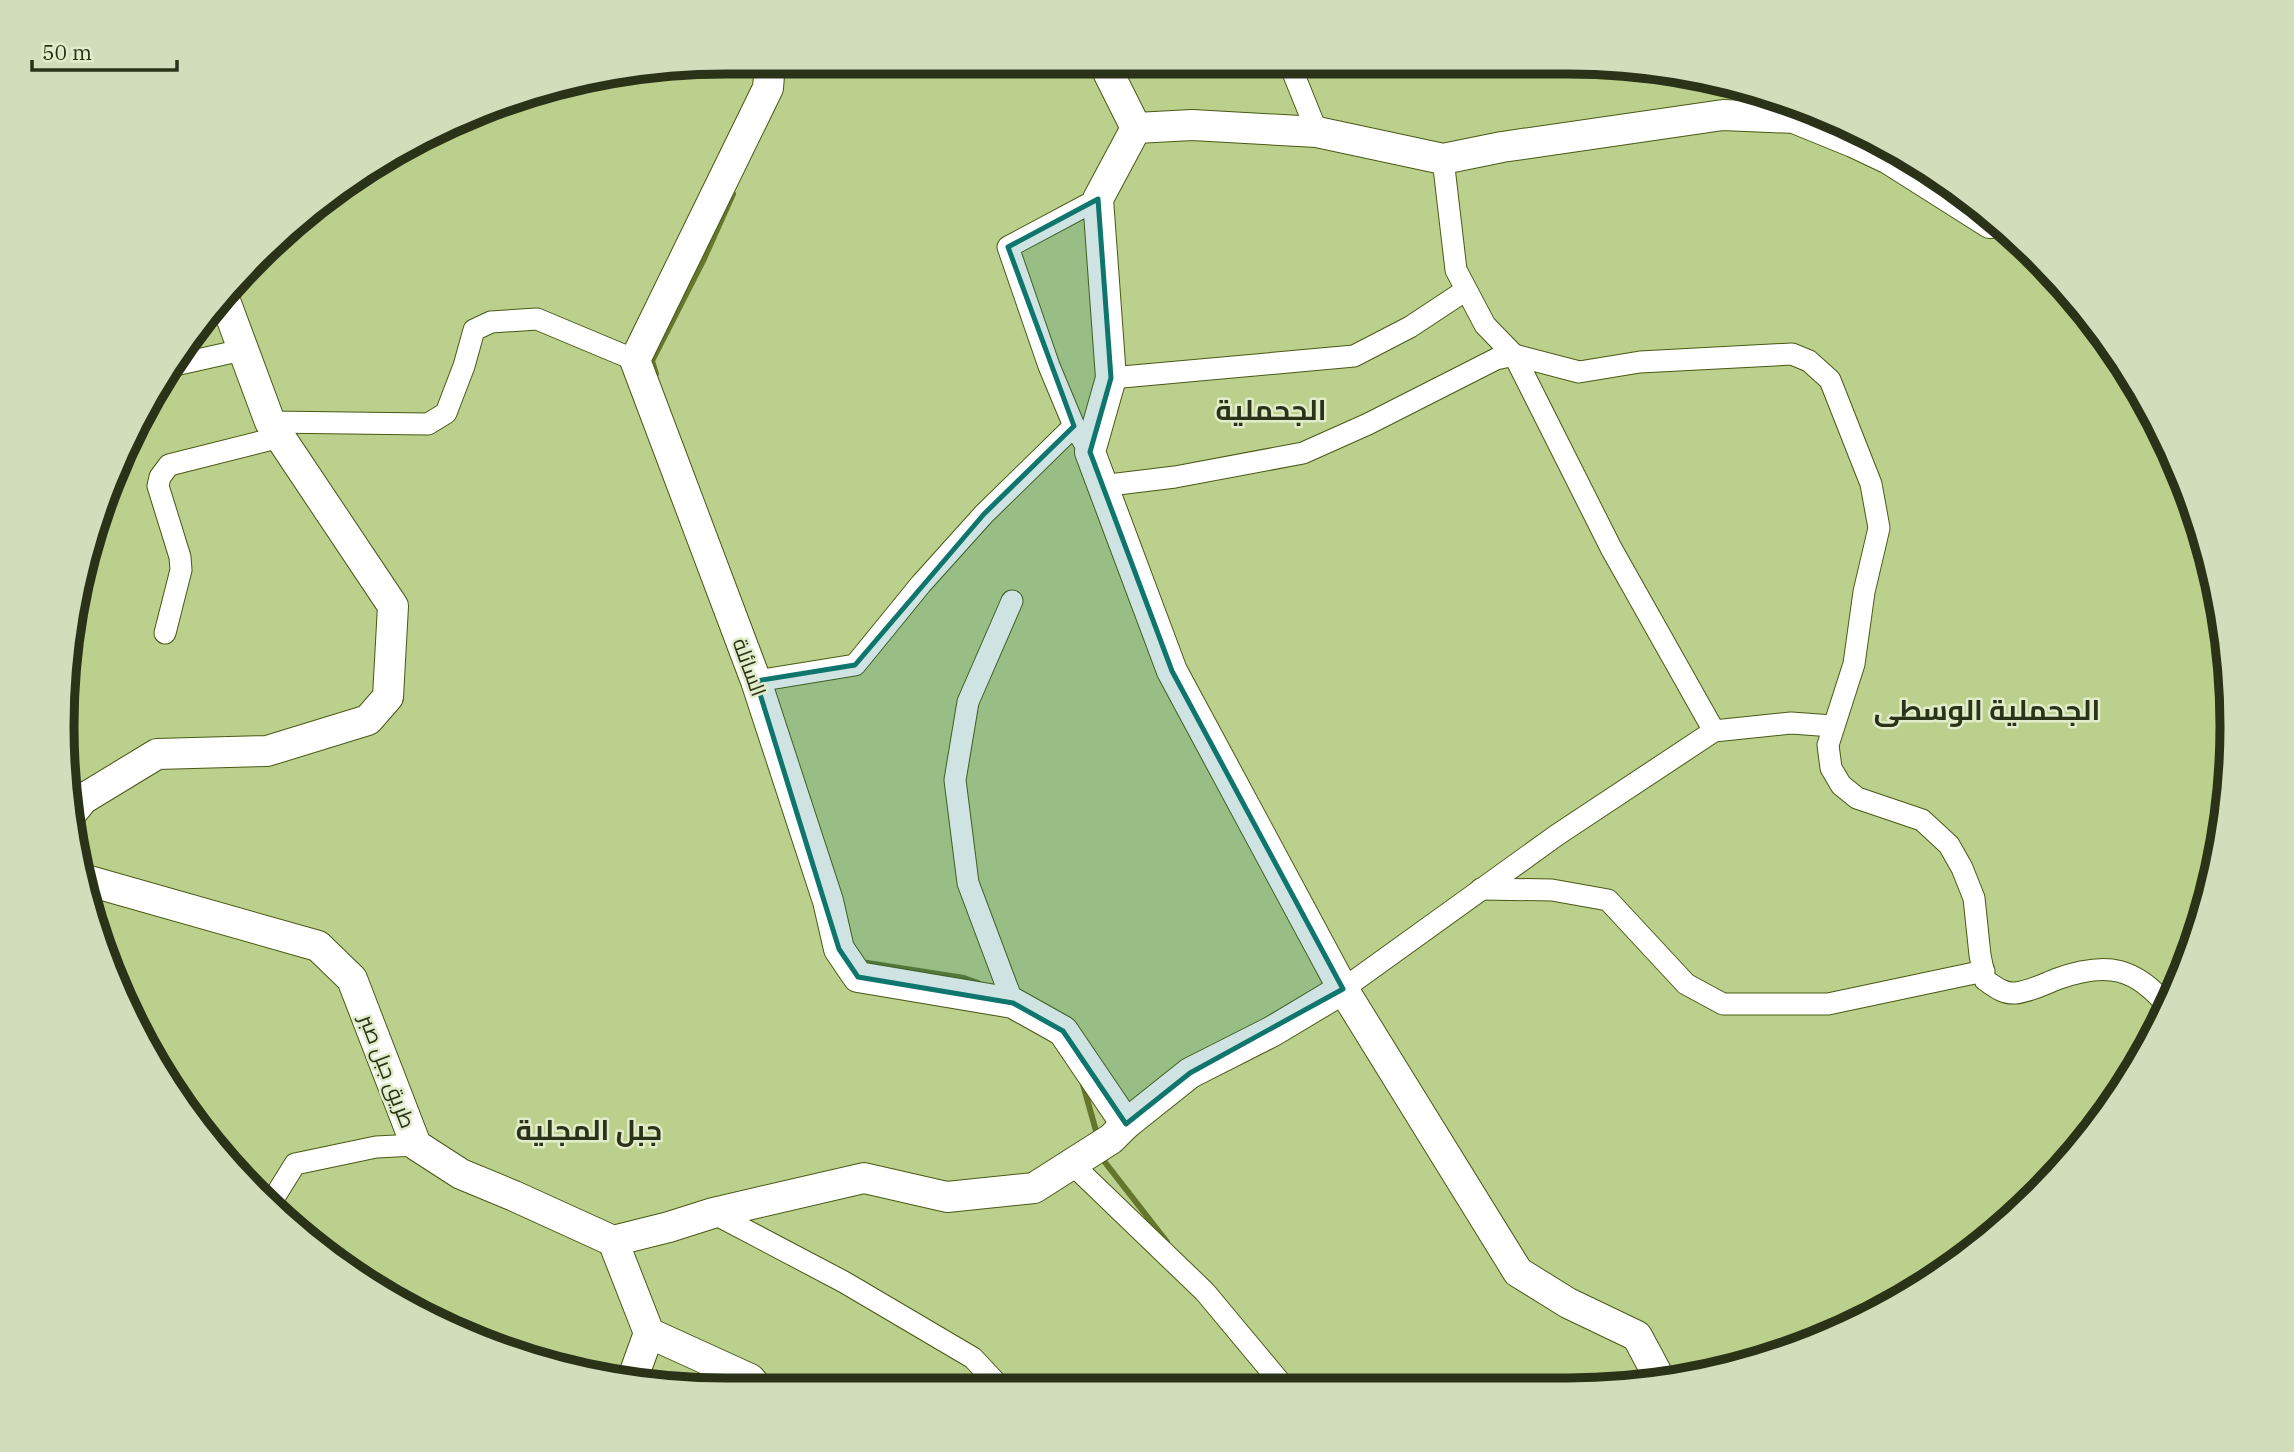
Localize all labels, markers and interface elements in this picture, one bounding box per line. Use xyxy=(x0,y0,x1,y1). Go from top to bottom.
scale bar xyxy=(32,28,177,72)
text: 50 m xyxy=(42,38,92,66)
district label: الجحملية xyxy=(1216,391,1326,428)
street label: السائلة xyxy=(727,634,773,700)
district label: الجحملية الوسطى xyxy=(1874,691,2100,728)
street label: طريق جبل صبر xyxy=(353,1009,423,1132)
district label: جبل المجلية xyxy=(516,1111,662,1148)

